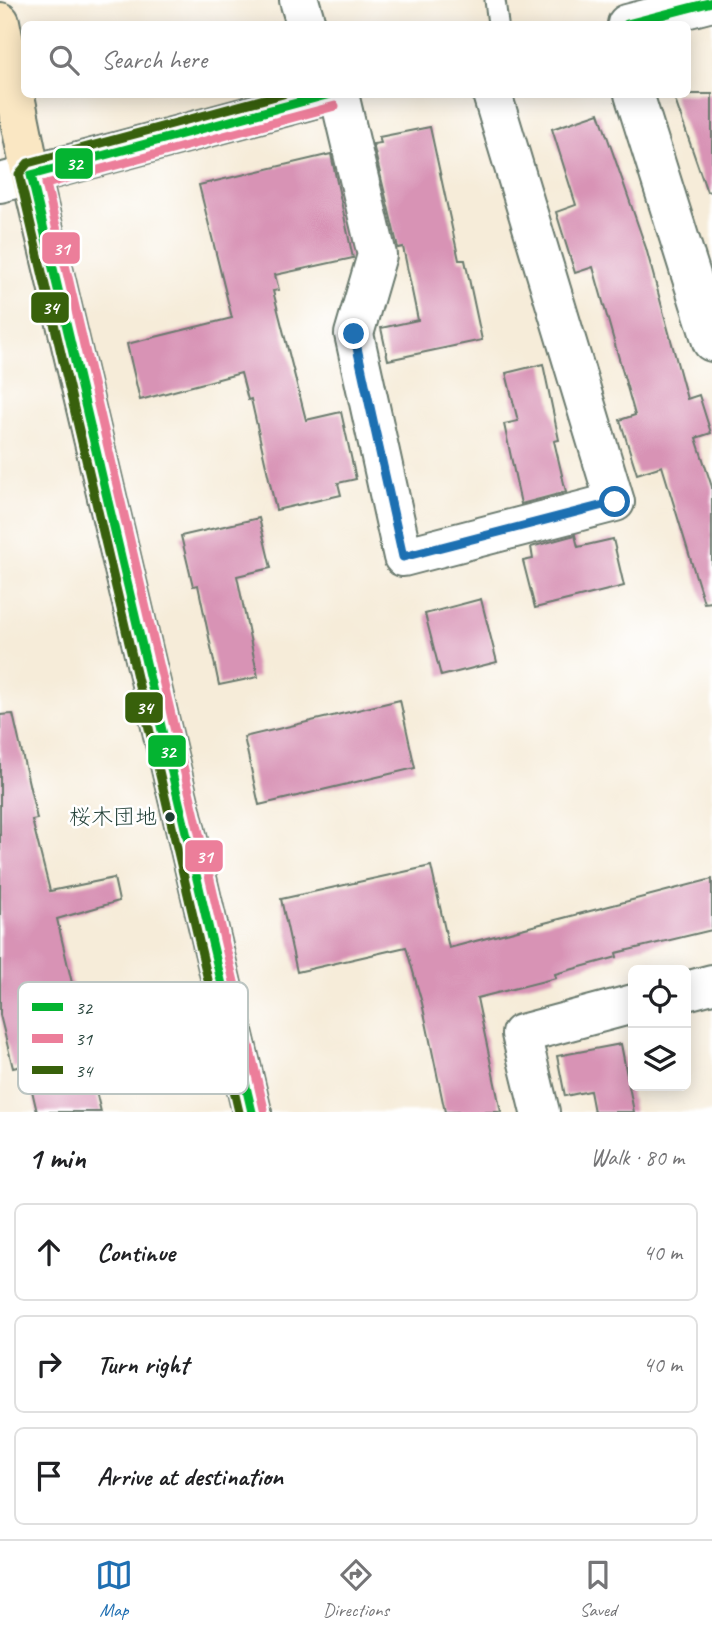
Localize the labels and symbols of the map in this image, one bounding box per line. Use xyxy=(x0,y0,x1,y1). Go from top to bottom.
line badge: 32 xyxy=(54,147,94,180)
text: 32 xyxy=(65,152,85,176)
line badge: 31 xyxy=(41,231,81,265)
text: 31 xyxy=(52,237,72,261)
line badge: 34 xyxy=(30,291,70,324)
text: 34 xyxy=(41,296,61,320)
route end xyxy=(338,318,369,349)
route start xyxy=(599,486,630,517)
line badge: 34 xyxy=(124,691,164,724)
text: 34 xyxy=(135,696,155,720)
line badge: 32 xyxy=(147,734,187,768)
text: 32 xyxy=(158,740,178,764)
place label: 桜木団地 xyxy=(69,803,157,831)
marker: 桜木団地 xyxy=(163,810,177,824)
line badge: 31 xyxy=(184,839,224,873)
text: 31 xyxy=(195,845,215,869)
legend xyxy=(18,982,248,1094)
text: 32 xyxy=(75,996,94,1020)
text: 31 xyxy=(75,1027,94,1051)
text: 34 xyxy=(75,1059,95,1083)

